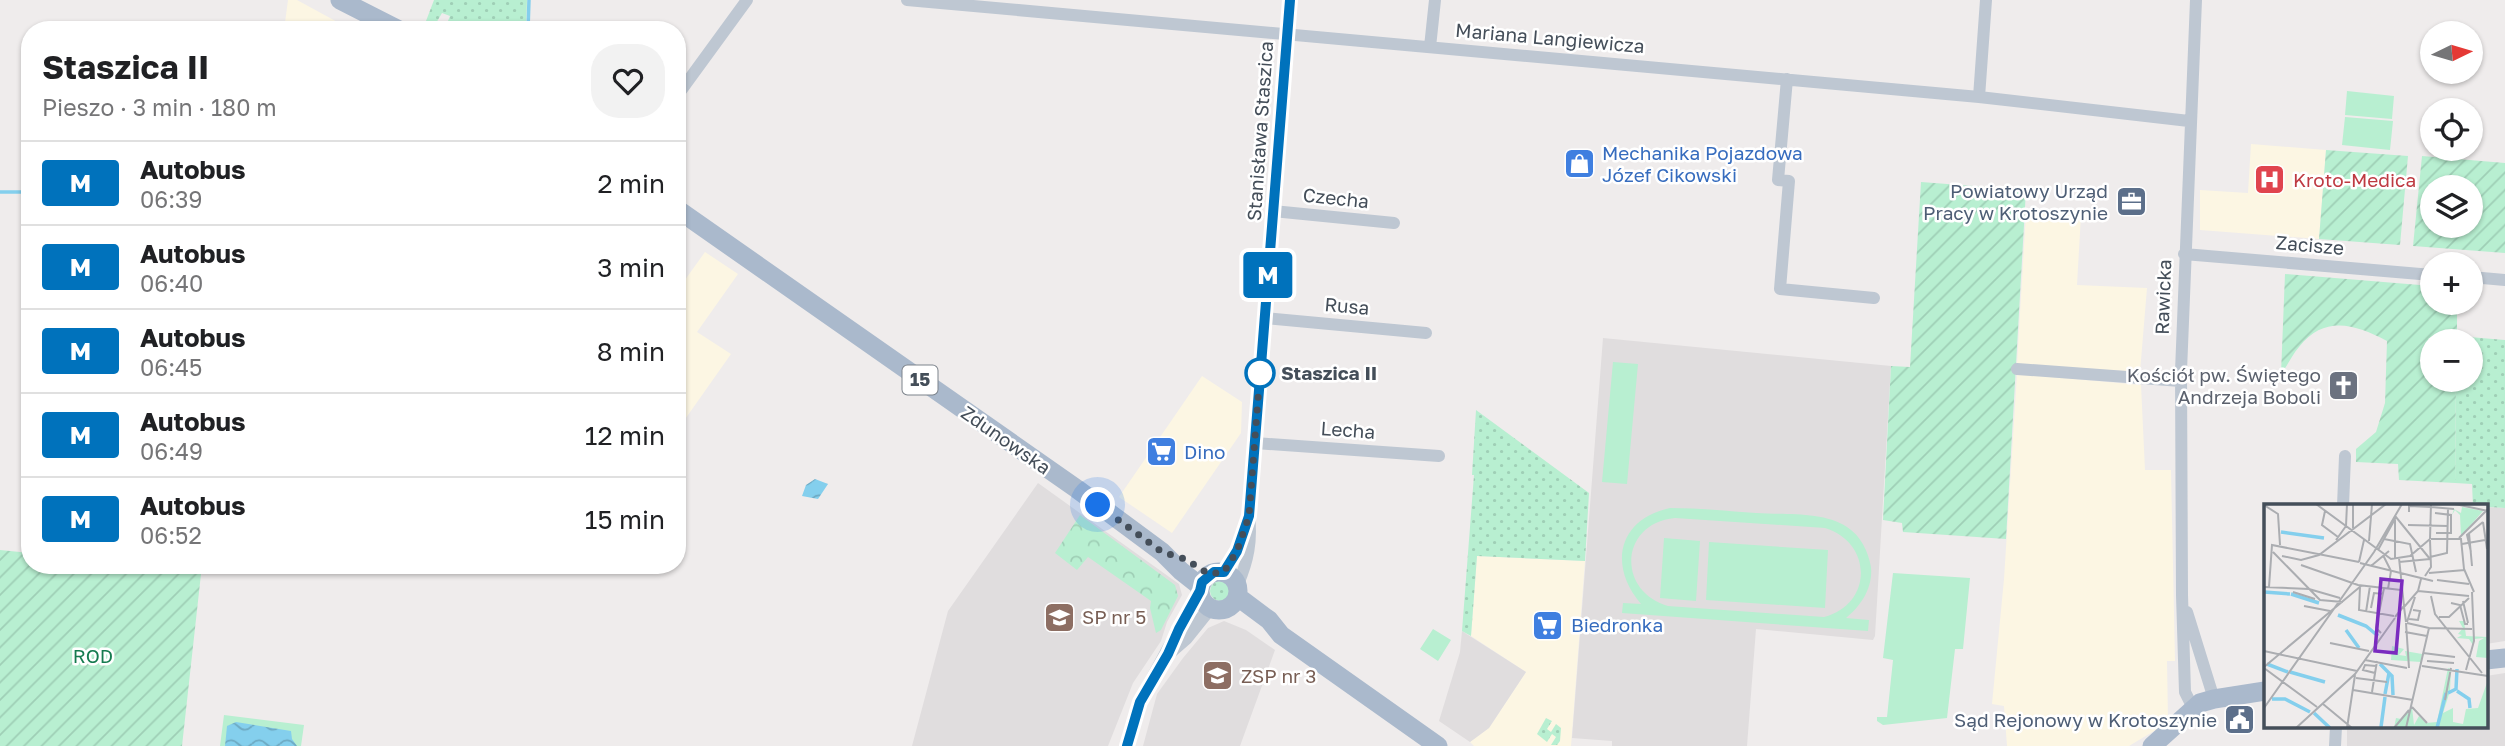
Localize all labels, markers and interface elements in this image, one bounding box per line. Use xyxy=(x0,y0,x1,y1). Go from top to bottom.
street label: Mariana Langiewicza xyxy=(1455,18,1646,57)
north arrow xyxy=(2420,21,2483,84)
map controls xyxy=(2420,21,2483,392)
street label: Stanisława Staszica xyxy=(1242,40,1277,222)
button: heart xyxy=(591,44,665,118)
text: Staszica II xyxy=(42,47,209,86)
text: Pieszo · 3 min · 180 m xyxy=(42,93,277,121)
button: locate xyxy=(2420,98,2483,161)
place label: Mechanika Pojazdowa Józef Cikowski xyxy=(1602,141,1803,186)
shop icon: Mechanika Pojazdowa Józef Cikowski xyxy=(1562,147,1596,181)
text: Autobus xyxy=(140,154,246,185)
hospital icon: Kroto-Medica xyxy=(2253,163,2287,197)
text: M xyxy=(70,168,91,197)
text: 2 min xyxy=(597,168,665,199)
place label: Kroto-Medica xyxy=(2293,168,2416,191)
button: layers xyxy=(2420,175,2483,238)
place label: Powiatowy Urząd Pracy w Krotoszynie xyxy=(1923,179,2108,224)
street label: Czecha xyxy=(1302,183,1370,212)
text: 06:39 xyxy=(140,185,202,213)
office icon: Powiatowy Urząd Pracy w Krotoszynie xyxy=(2114,185,2148,219)
street label: Zacisze xyxy=(2275,230,2345,259)
text: Autobus xyxy=(140,238,246,269)
text: M xyxy=(70,252,91,281)
text: 3 min xyxy=(597,252,665,283)
line badge: M xyxy=(1245,252,1291,298)
button: + xyxy=(2420,252,2483,315)
street label: Rawicka xyxy=(2150,259,2175,335)
text: M xyxy=(1257,260,1279,289)
text: 06:40 xyxy=(140,269,203,297)
street label: Rusa xyxy=(1324,292,1370,319)
text: Autobus xyxy=(140,322,246,353)
button: − xyxy=(2420,329,2483,392)
text: M xyxy=(70,336,91,365)
text: 8 min xyxy=(597,336,665,367)
text: 06:45 xyxy=(140,353,202,381)
marker: Staszica II xyxy=(1245,358,1275,388)
place label: Staszica II xyxy=(1281,361,1377,384)
place label: Kościół pw. Świętego Andrzeja Boboli xyxy=(2127,363,2321,408)
road number: 15 xyxy=(902,366,937,394)
church icon: Kościół pw. Świętego Andrzeja Boboli xyxy=(2327,369,2361,403)
street label: Zdunowska xyxy=(957,400,1055,479)
text: Autobus xyxy=(140,406,246,437)
street label: Lecha xyxy=(1320,416,1376,443)
text: M xyxy=(70,420,91,449)
text: 12 min xyxy=(585,420,665,451)
supermarket icon: Dino xyxy=(1144,435,1178,469)
text: 06:49 xyxy=(140,437,203,465)
place label: Dino xyxy=(1184,440,1225,463)
your location xyxy=(1080,487,1115,522)
text: Autobus xyxy=(140,490,246,521)
text: M xyxy=(70,504,91,533)
text: 15 min xyxy=(585,504,665,535)
inset map xyxy=(2264,504,2488,728)
text: 06:52 xyxy=(140,521,202,549)
school or university icon: SP nr 5 xyxy=(1042,600,1076,634)
place label: SP nr 5 xyxy=(1082,605,1146,628)
supermarket icon: Biedronka xyxy=(1531,608,1565,642)
place label: Biedronka xyxy=(1571,613,1663,636)
park label: ROD xyxy=(73,644,113,667)
school or university icon: ZSP nr 3 xyxy=(1201,659,1235,693)
place label: ZSP nr 3 xyxy=(1241,664,1316,687)
public building icon: Sąd Rejonowy w Krotoszynie xyxy=(2223,703,2257,737)
place label: Sąd Rejonowy w Krotoszynie xyxy=(1954,708,2217,731)

